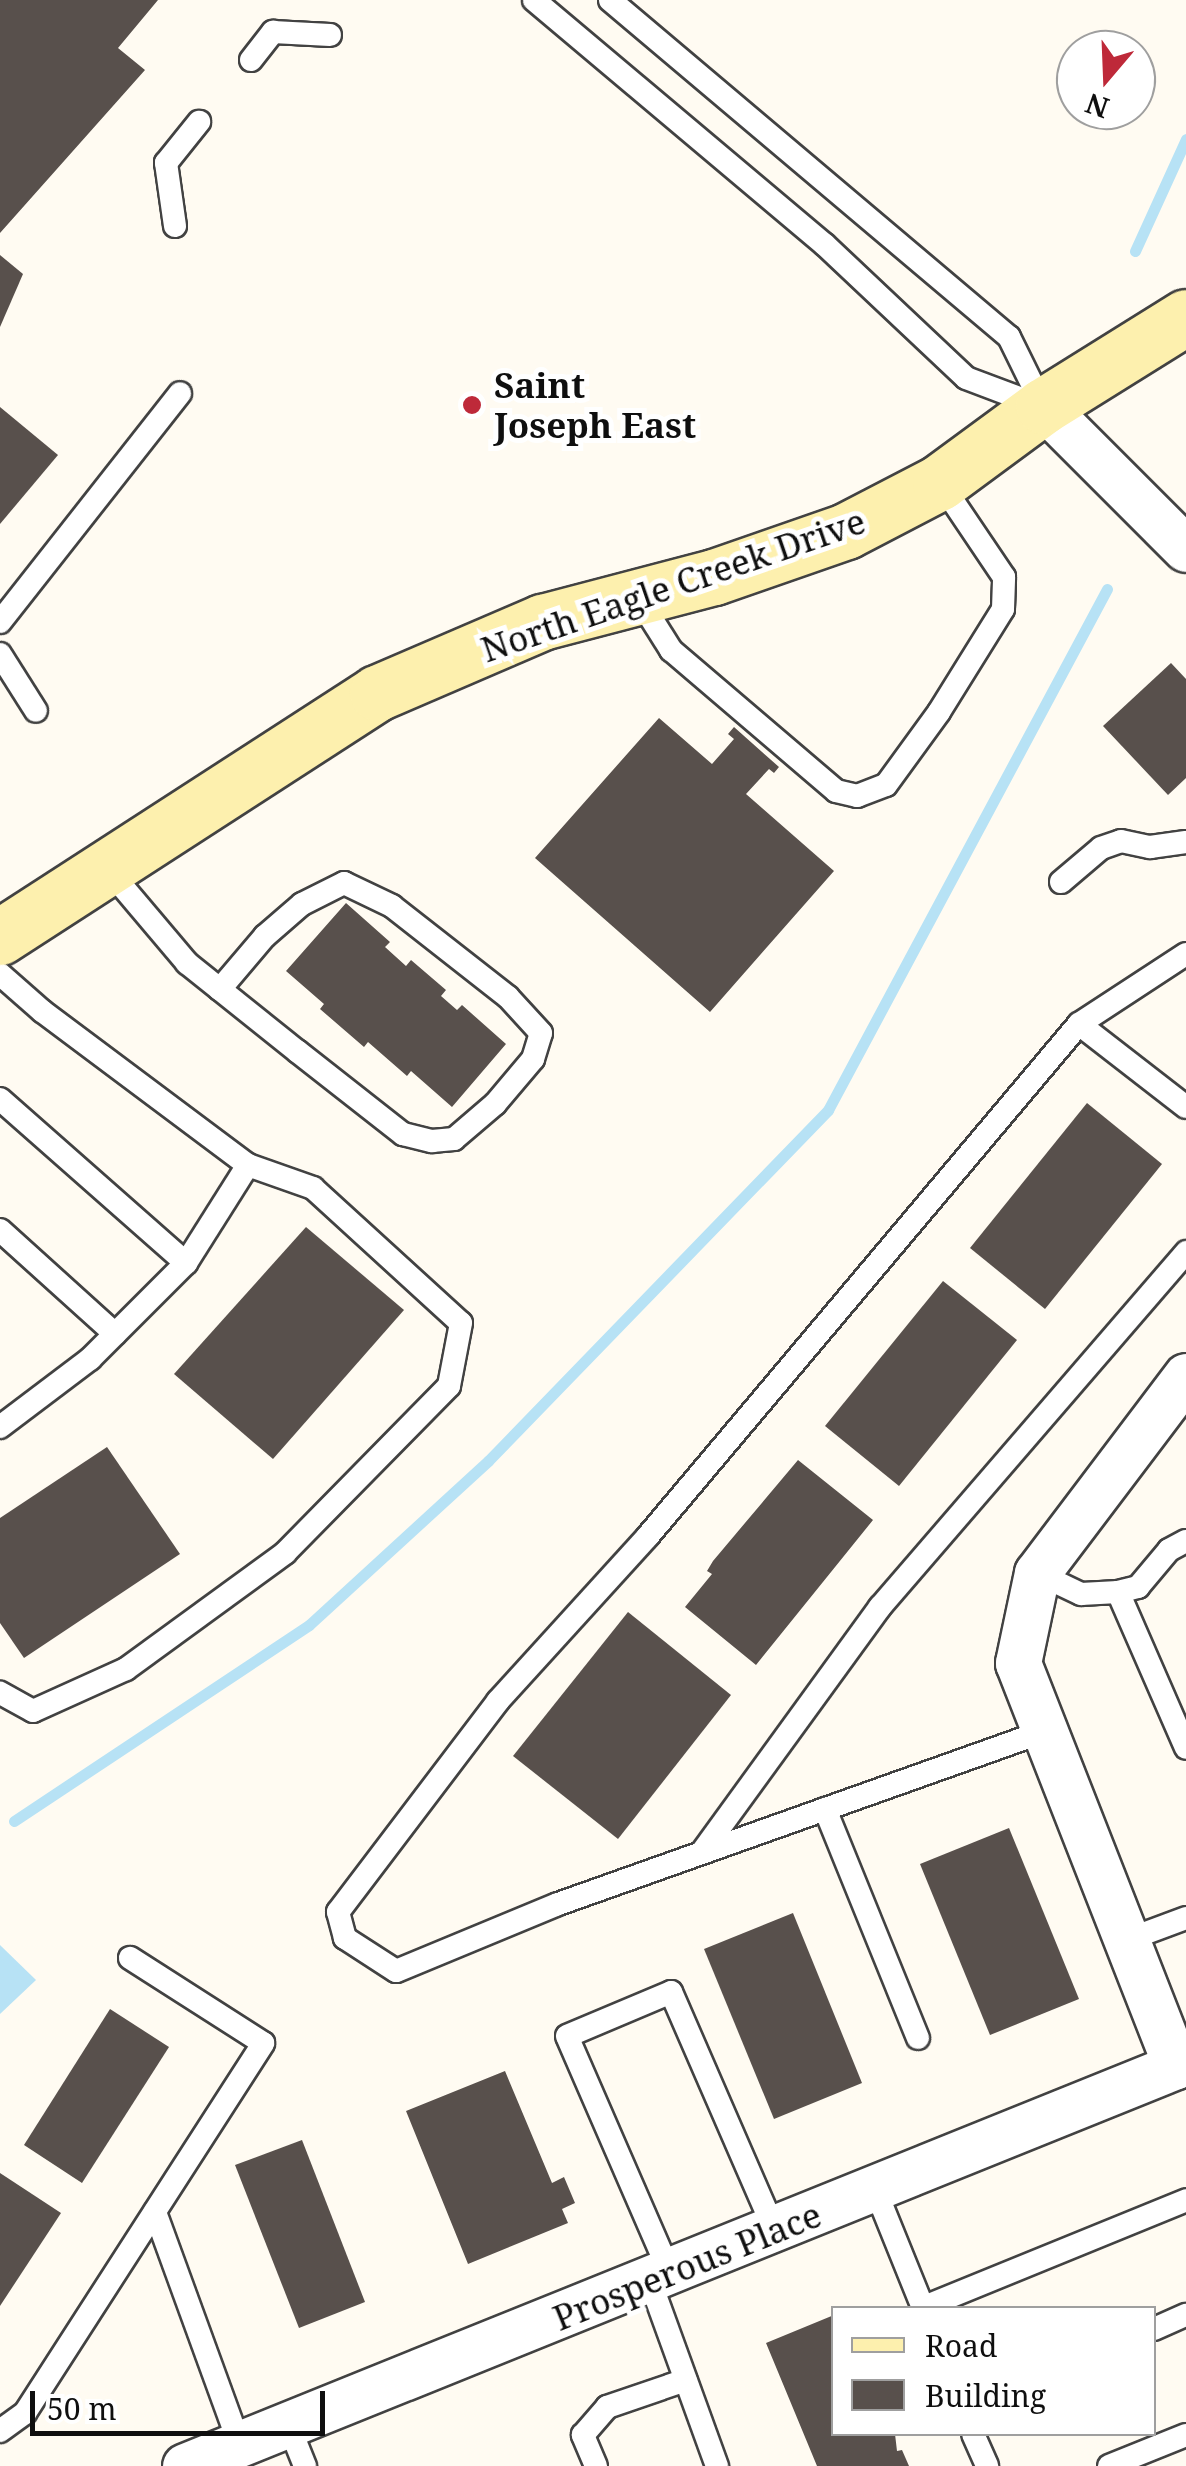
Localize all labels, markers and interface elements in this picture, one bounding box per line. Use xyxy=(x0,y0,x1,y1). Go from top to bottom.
north arrow xyxy=(1056,30,1156,130)
text: N xyxy=(1080,85,1114,128)
place label: Saint Joseph East xyxy=(494,364,696,446)
marker: Saint Joseph East xyxy=(459,392,485,418)
street label: North Eagle Creek Drive xyxy=(476,500,870,670)
street label: Prosperous Place xyxy=(547,2193,827,2339)
legend xyxy=(831,2306,1156,2436)
text: Road xyxy=(925,2325,997,2366)
scale bar xyxy=(35,2371,330,2433)
text: Building xyxy=(925,2375,1046,2416)
text: 50 m xyxy=(47,2388,117,2429)

